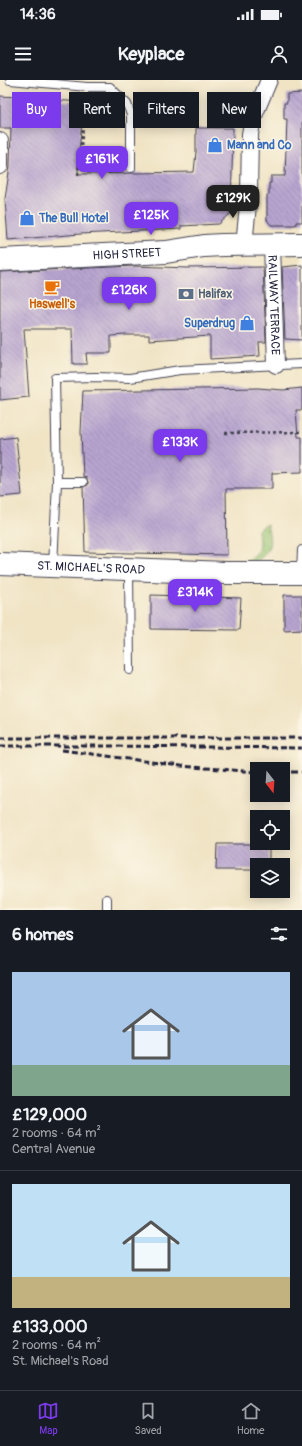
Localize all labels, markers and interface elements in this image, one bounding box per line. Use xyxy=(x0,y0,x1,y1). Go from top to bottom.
text: 14:36 xyxy=(20,5,56,24)
icon: menu xyxy=(12,43,34,65)
text: Keyplace xyxy=(118,43,184,66)
icon: person xyxy=(268,43,290,65)
chip: Buy xyxy=(12,92,61,128)
chip: Rent xyxy=(69,92,125,128)
chip: Filters xyxy=(133,92,199,128)
chip: New xyxy=(207,92,261,128)
shop icon: Mann and Co xyxy=(206,136,224,154)
place label: Mann and Co xyxy=(227,138,292,153)
pin: £161K xyxy=(74,146,130,180)
text: £161K xyxy=(85,151,119,167)
pin: £129K xyxy=(205,185,261,219)
text: £129K xyxy=(215,190,251,206)
pin: £125K xyxy=(123,202,179,236)
text: £125K xyxy=(133,207,169,223)
shop icon: The Bull Hotel xyxy=(18,209,36,227)
place label: The Bull Hotel xyxy=(38,211,109,226)
street label: HIGH STREET xyxy=(92,245,162,264)
street label: RAILWAY TERRACE xyxy=(264,255,283,355)
pin: £126K xyxy=(101,277,157,311)
cafe icon: Haswell's xyxy=(43,278,61,296)
text: £126K xyxy=(111,282,147,298)
bank icon: Halifax xyxy=(177,285,195,303)
place label: Halifax xyxy=(198,287,232,302)
place label: Haswell's xyxy=(29,297,76,312)
shop icon: Superdrug xyxy=(238,314,256,332)
place label: Superdrug xyxy=(184,316,235,331)
pin: £133K xyxy=(152,429,208,463)
text: £133K xyxy=(162,434,198,450)
street label: ST. MICHAEL'S ROAD xyxy=(37,558,146,578)
pin: £314K xyxy=(167,579,223,613)
text: £314K xyxy=(177,584,213,600)
north arrow xyxy=(250,762,290,802)
map controls xyxy=(250,762,290,898)
button: locate xyxy=(250,810,290,850)
button: layers xyxy=(250,858,290,898)
icon: filters xyxy=(268,923,290,945)
text: 6 homes xyxy=(12,924,73,945)
icon: home xyxy=(115,998,187,1070)
text: £129,000 xyxy=(12,1104,87,1125)
text: 2 rooms · 64 m² xyxy=(12,1125,101,1141)
text: Central Avenue xyxy=(12,1141,95,1157)
icon: home xyxy=(115,1210,187,1282)
text: £133,000 xyxy=(12,1316,88,1337)
text: 2 rooms · 64 m² xyxy=(12,1337,101,1353)
text: St. Michael's Road xyxy=(12,1353,109,1369)
tab: Map xyxy=(37,1400,59,1437)
tab: Saved xyxy=(134,1400,162,1437)
tab: Home xyxy=(237,1400,264,1437)

